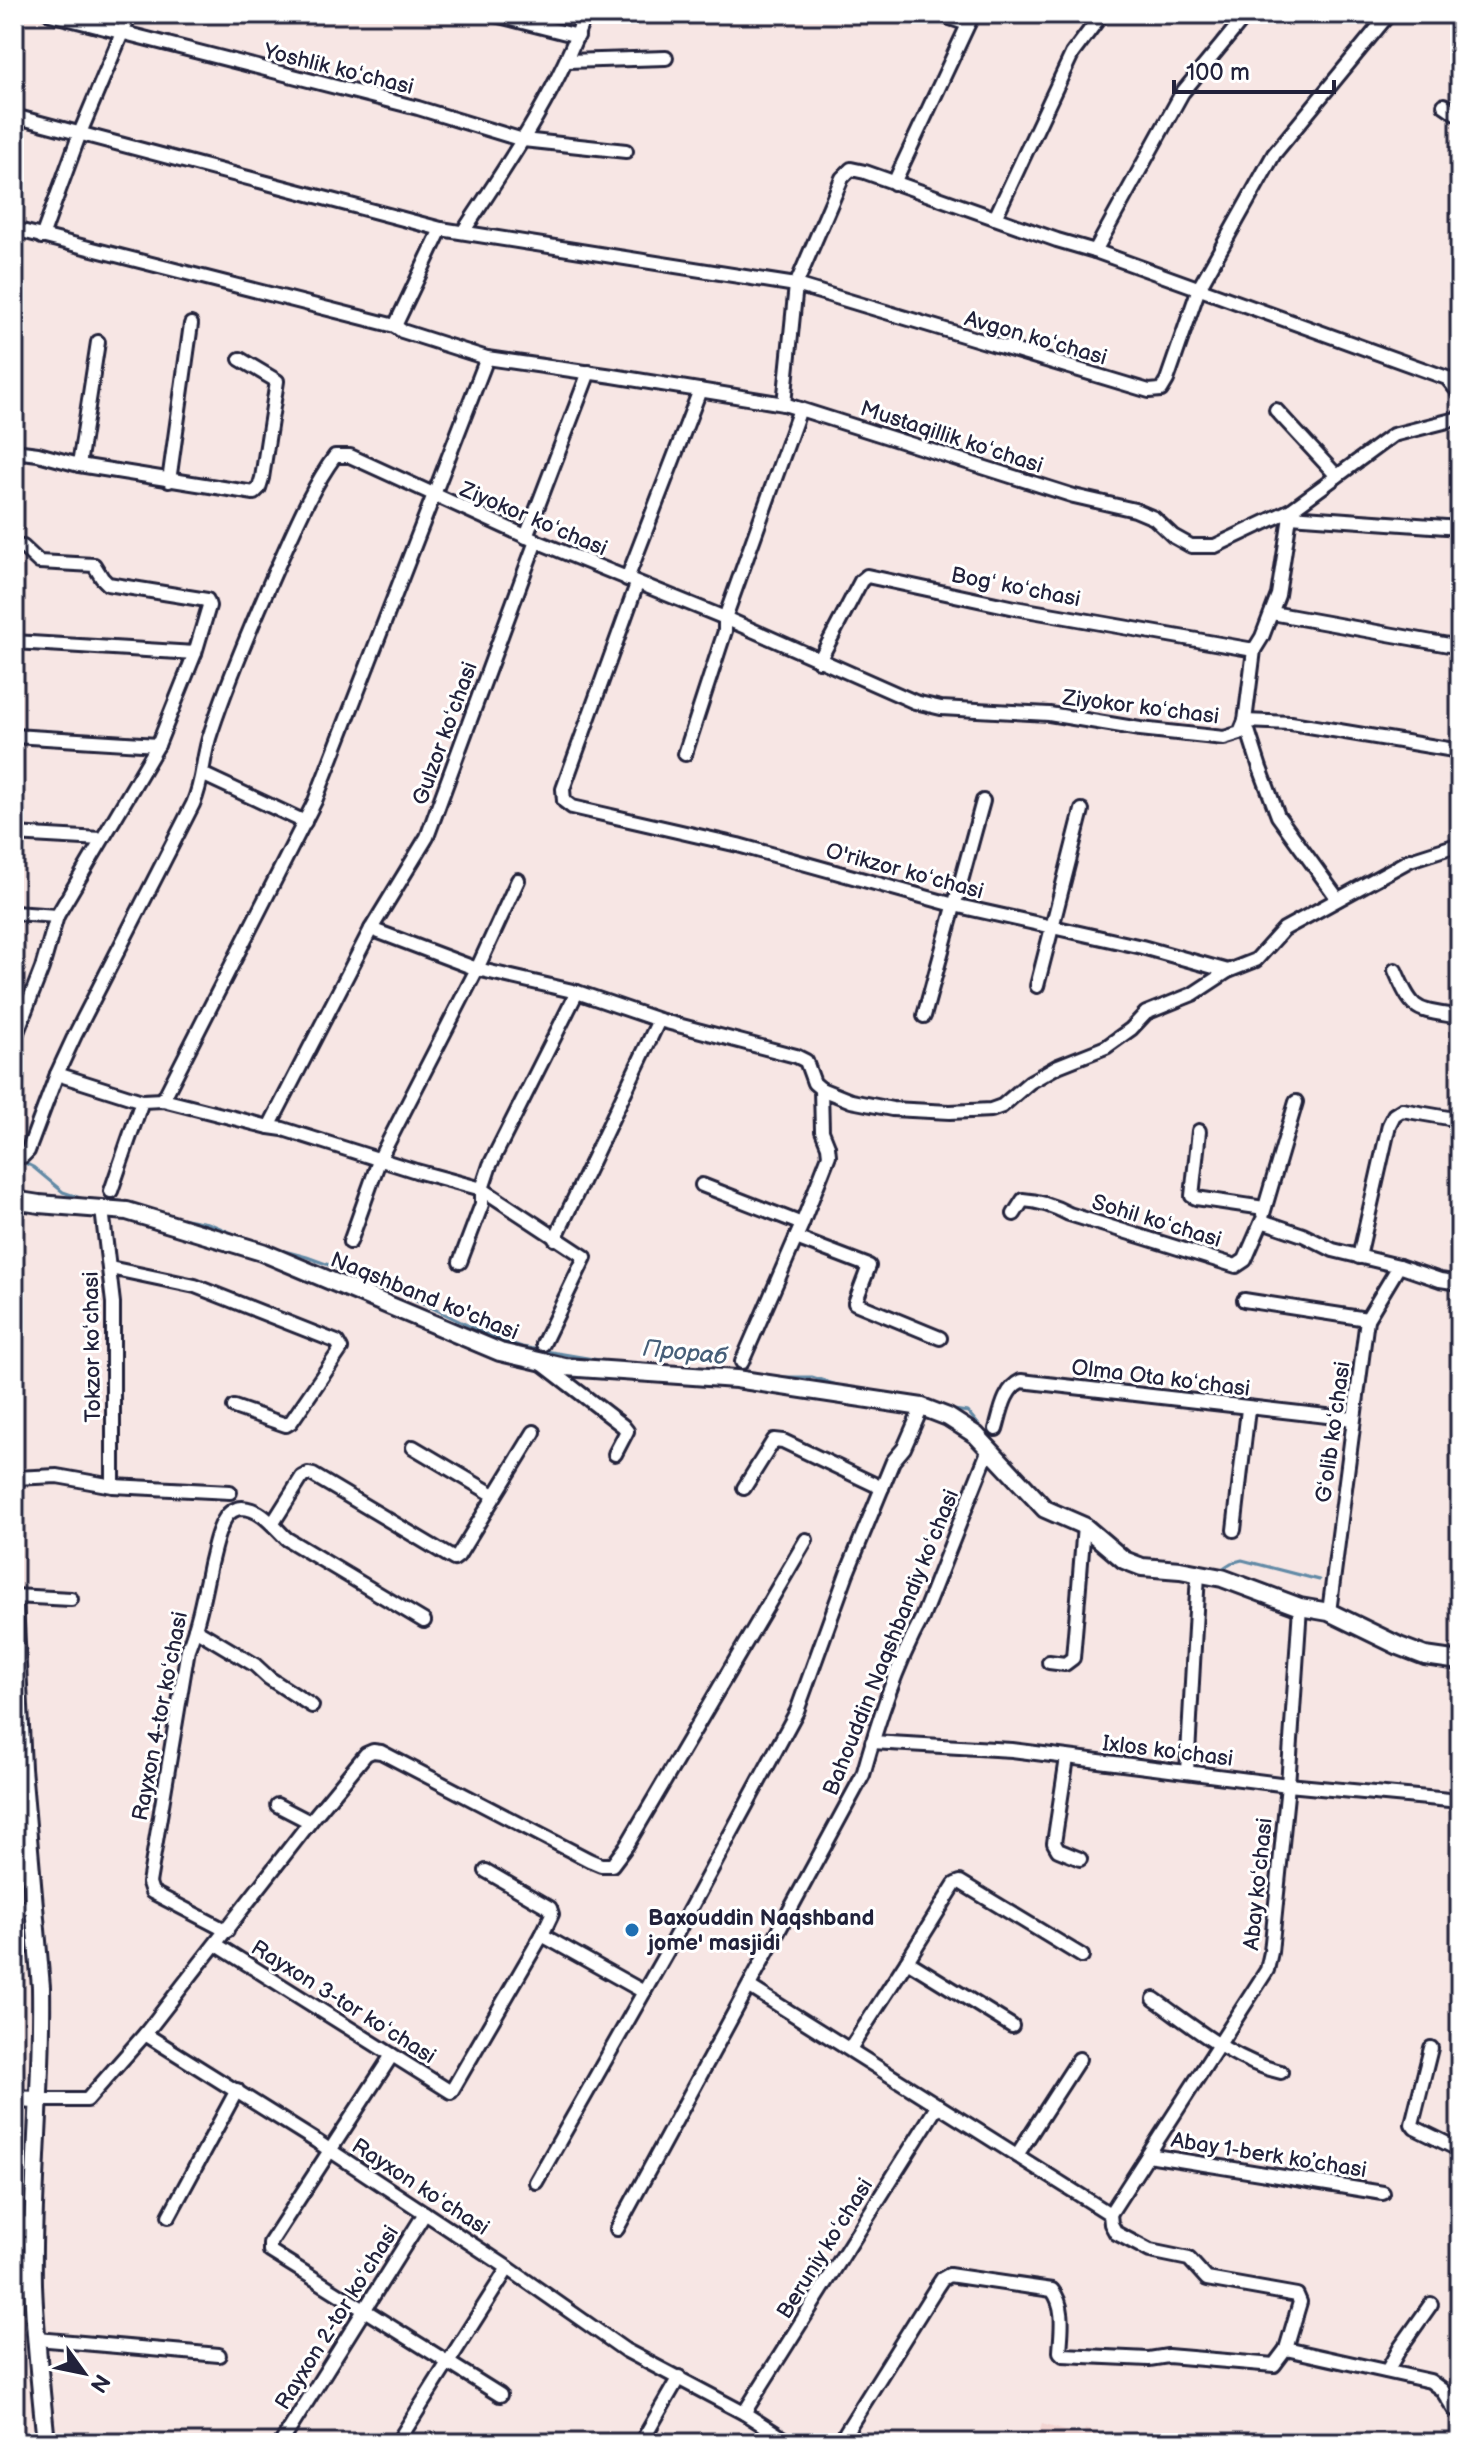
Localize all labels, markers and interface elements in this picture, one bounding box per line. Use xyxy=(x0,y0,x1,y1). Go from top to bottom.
street label: Yoshlik koʻchasi xyxy=(260,38,416,101)
scale bar xyxy=(1174,44,1334,94)
text: 100 m xyxy=(1186,58,1250,87)
street label: Avgon koʻchasi xyxy=(961,305,1110,372)
street label: Mustaqillik koʻchasi xyxy=(857,395,1046,480)
street label: Ziyokor koʻchasi xyxy=(455,476,611,563)
street label: Bogʻ koʻchasi xyxy=(949,562,1083,613)
street label: Gulzor koʻchasi xyxy=(407,658,484,809)
street label: Ziyokor koʻchasi xyxy=(1060,684,1221,730)
street label: O'rikzor koʻchasi xyxy=(823,837,987,905)
street label: Sohil koʻchasi xyxy=(1088,1189,1225,1254)
street label: Naqshband ko'chasi xyxy=(326,1246,522,1346)
street label: Tokzor koʻchasi xyxy=(78,1271,107,1423)
water label: Прораб xyxy=(641,1334,730,1371)
street label: Olma Ota koʻchasi xyxy=(1070,1354,1252,1403)
street label: Gʻolib koʻchasi xyxy=(1310,1360,1357,1505)
street label: Bahouddin Naqshbandiy koʻchasi xyxy=(818,1486,965,1800)
street label: Rayxon 4-tor koʻchasi xyxy=(127,1609,194,1823)
street label: Ixlos koʻchasi xyxy=(1101,1730,1235,1773)
street label: Abay koʻchasi xyxy=(1238,1817,1279,1952)
place label: Baxouddin Naqshband jome' masjidi xyxy=(646,1905,874,1957)
marker: Baxouddin Naqshband jome' masjidi xyxy=(623,1921,641,1939)
street label: Rayxon 3-tor koʻchasi xyxy=(246,1934,441,2070)
street label: Аbay 1-berk koʼchasi xyxy=(1168,2127,1368,2184)
street label: Rayxon koʻchasi xyxy=(346,2133,494,2242)
street label: Beruniy koʻchasi xyxy=(771,2174,879,2324)
street label: Rayxon 2-tor koʻchasi xyxy=(270,2221,405,2415)
north arrow xyxy=(44,2333,124,2413)
text: N xyxy=(84,2369,115,2397)

